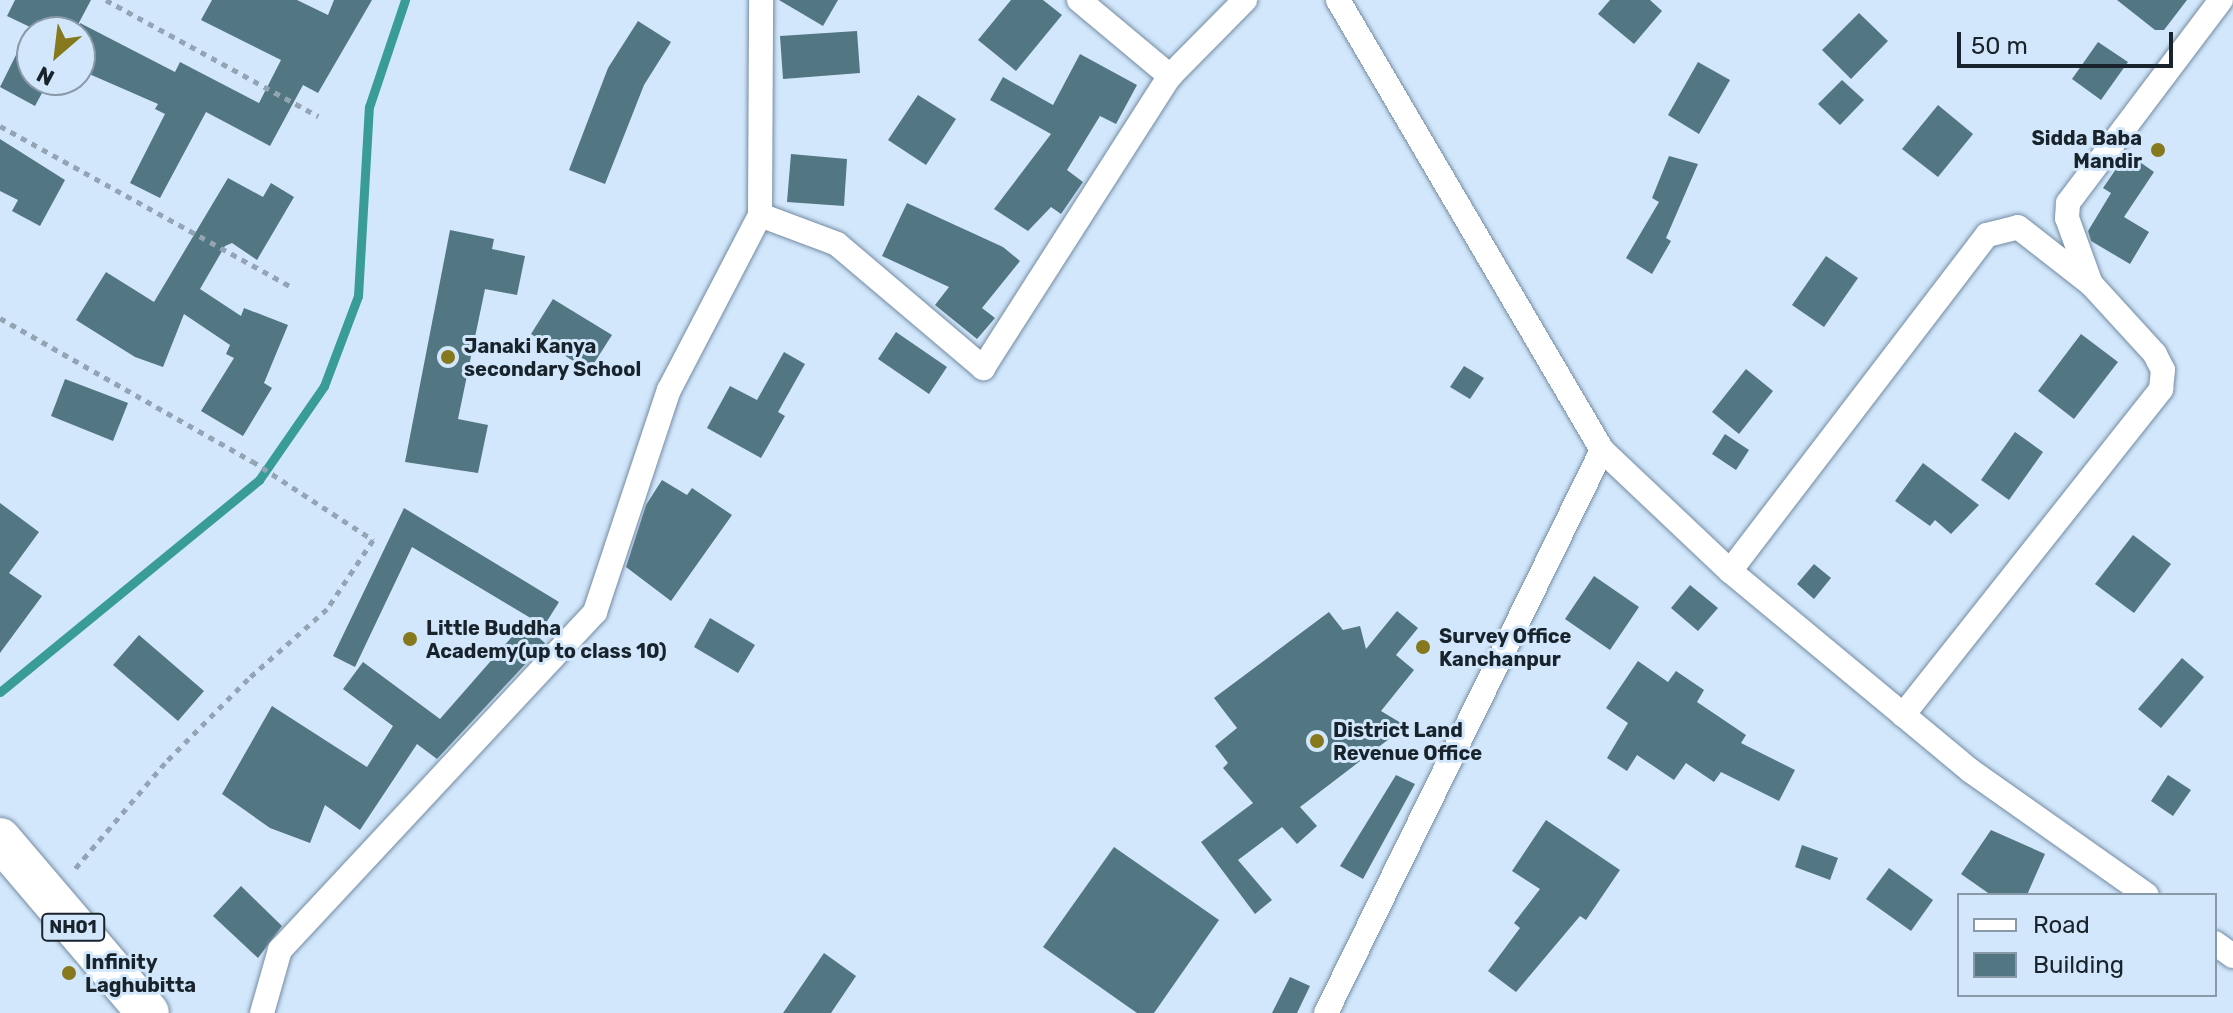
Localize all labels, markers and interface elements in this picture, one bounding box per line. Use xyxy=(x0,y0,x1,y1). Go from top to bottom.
north arrow xyxy=(16,16,96,96)
scale bar xyxy=(1961,16,2177,66)
text: 50 m xyxy=(1971,32,2028,60)
text: N xyxy=(32,60,59,92)
place label: Sidda Baba Mandir xyxy=(2031,126,2142,173)
marker: Sidda Baba Mandir xyxy=(2149,141,2167,159)
place label: Janaki Kanya secondary School xyxy=(464,334,642,381)
marker: Janaki Kanya secondary School xyxy=(439,348,457,366)
place label: Little Buddha Academy(up to class 10) xyxy=(426,616,667,663)
place label: Survey Office Kanchanpur xyxy=(1439,624,1572,671)
marker: Little Buddha Academy(up to class 10) xyxy=(401,630,419,648)
marker: Survey Office Kanchanpur xyxy=(1414,638,1432,656)
place label: District Land Revenue Office xyxy=(1333,718,1482,765)
marker: District Land Revenue Office xyxy=(1308,732,1326,750)
legend xyxy=(1957,893,2217,997)
text: Road xyxy=(2033,911,2090,939)
road number: NH01 xyxy=(41,913,105,941)
place label: Infinity Laghubitta xyxy=(85,950,196,997)
text: Building xyxy=(2033,951,2124,979)
marker: Infinity Laghubitta xyxy=(60,964,78,982)

